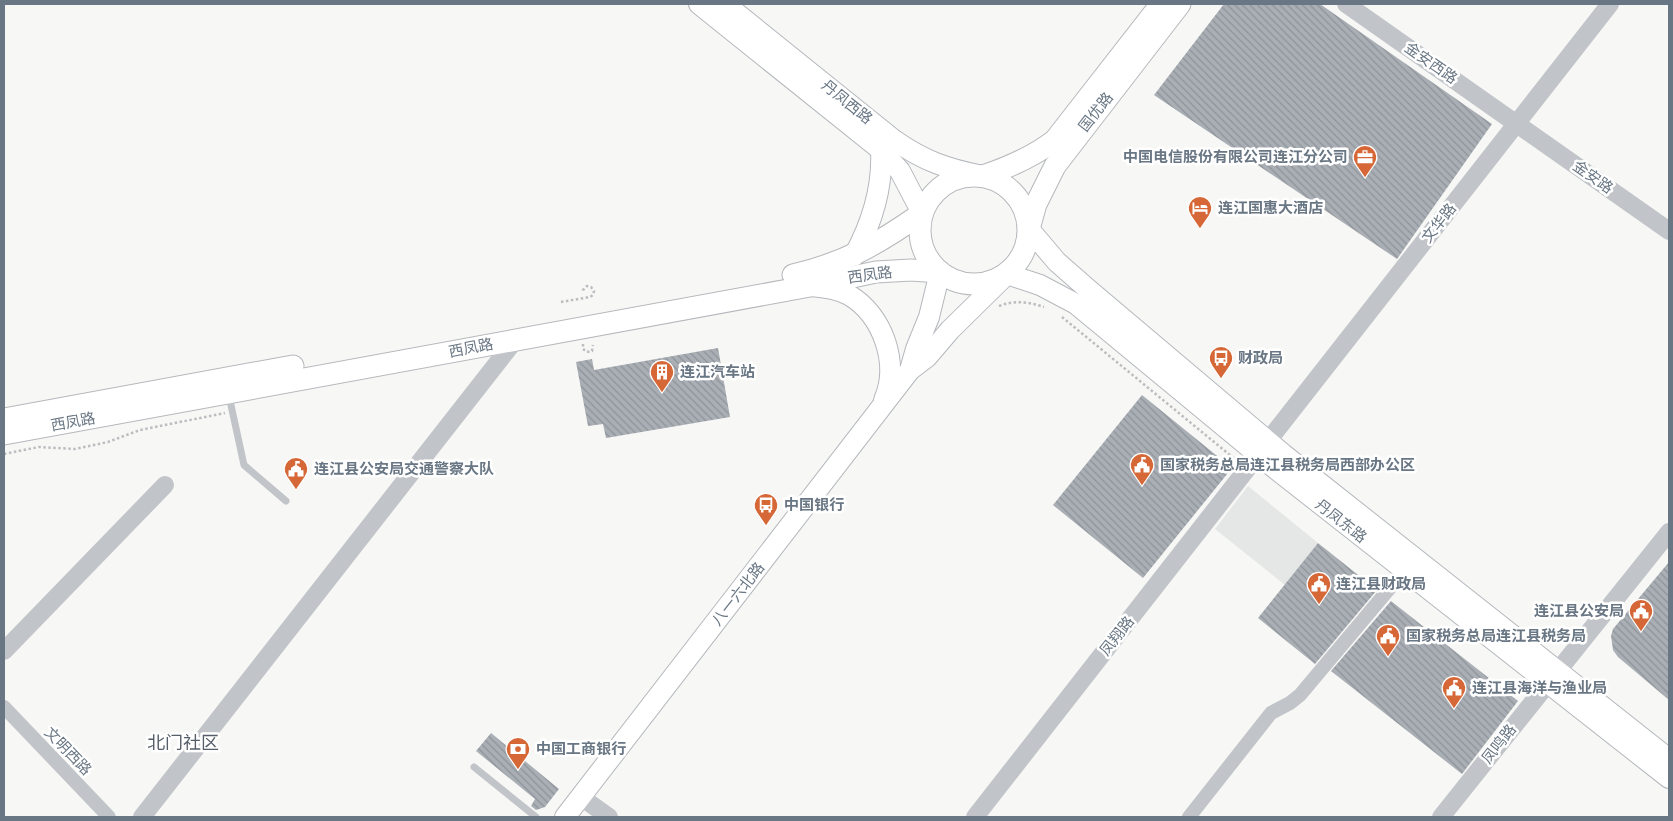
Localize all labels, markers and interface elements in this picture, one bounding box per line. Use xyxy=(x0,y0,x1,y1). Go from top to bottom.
street label: 金安西路 xyxy=(1402,38,1461,87)
street label: 丹凤西路 xyxy=(819,76,876,127)
street label: 国优路 xyxy=(1075,89,1116,135)
office icon: 中国电信股份有限公司连江分公司 xyxy=(1352,144,1378,178)
place label: 中国电信股份有限公司连江分公司 xyxy=(1123,148,1348,165)
street label: 金安路 xyxy=(1570,157,1617,196)
hotel icon: 连江国惠大酒店 xyxy=(1187,195,1213,229)
place label: 连江国惠大酒店 xyxy=(1218,199,1323,216)
street label: 文华路 xyxy=(1418,200,1459,246)
street label: 西凤路 xyxy=(846,263,893,286)
street label: 西凤路 xyxy=(447,335,495,360)
bus stop icon: 财政局 xyxy=(1208,345,1234,379)
place label: 财政局 xyxy=(1238,349,1283,366)
building icon: 连江汽车站 xyxy=(649,359,675,393)
place label: 连江汽车站 xyxy=(680,363,755,380)
street label: 西凤路 xyxy=(49,409,97,434)
public building icon: 国家税务总局连江县税务局西部办公区 xyxy=(1129,452,1155,486)
public building icon: 连江县公安局交通警察大队 xyxy=(283,456,309,490)
place label: 国家税务总局连江县税务局西部办公区 xyxy=(1160,456,1415,473)
place label: 连江县公安局交通警察大队 xyxy=(314,460,494,477)
bus stop icon: 中国银行 xyxy=(753,492,779,526)
street label: 丹凤东路 xyxy=(1312,495,1370,546)
place label: 中国银行 xyxy=(784,496,844,513)
street label: 八一六北路 xyxy=(708,559,767,628)
public building icon: 连江县财政局 xyxy=(1306,571,1332,605)
place label: 连江县财政局 xyxy=(1336,575,1426,592)
public building icon: 连江县公安局 xyxy=(1628,598,1654,632)
place label: 连江县公安局 xyxy=(1534,602,1624,619)
street label: 凤翔路 xyxy=(1096,613,1137,659)
public building icon: 国家税务总局连江县税务局 xyxy=(1375,623,1401,657)
place label: 国家税务总局连江县税务局 xyxy=(1406,627,1586,644)
public building icon: 连江县海洋与渔业局 xyxy=(1441,675,1467,709)
place label: 连江县海洋与渔业局 xyxy=(1472,679,1607,696)
street label: 凤鸣路 xyxy=(1478,721,1519,767)
street label: 文明西路 xyxy=(41,723,95,778)
district label: 北门社区 xyxy=(147,732,219,753)
bank icon: 中国工商银行 xyxy=(505,736,531,770)
place label: 中国工商银行 xyxy=(536,740,626,757)

